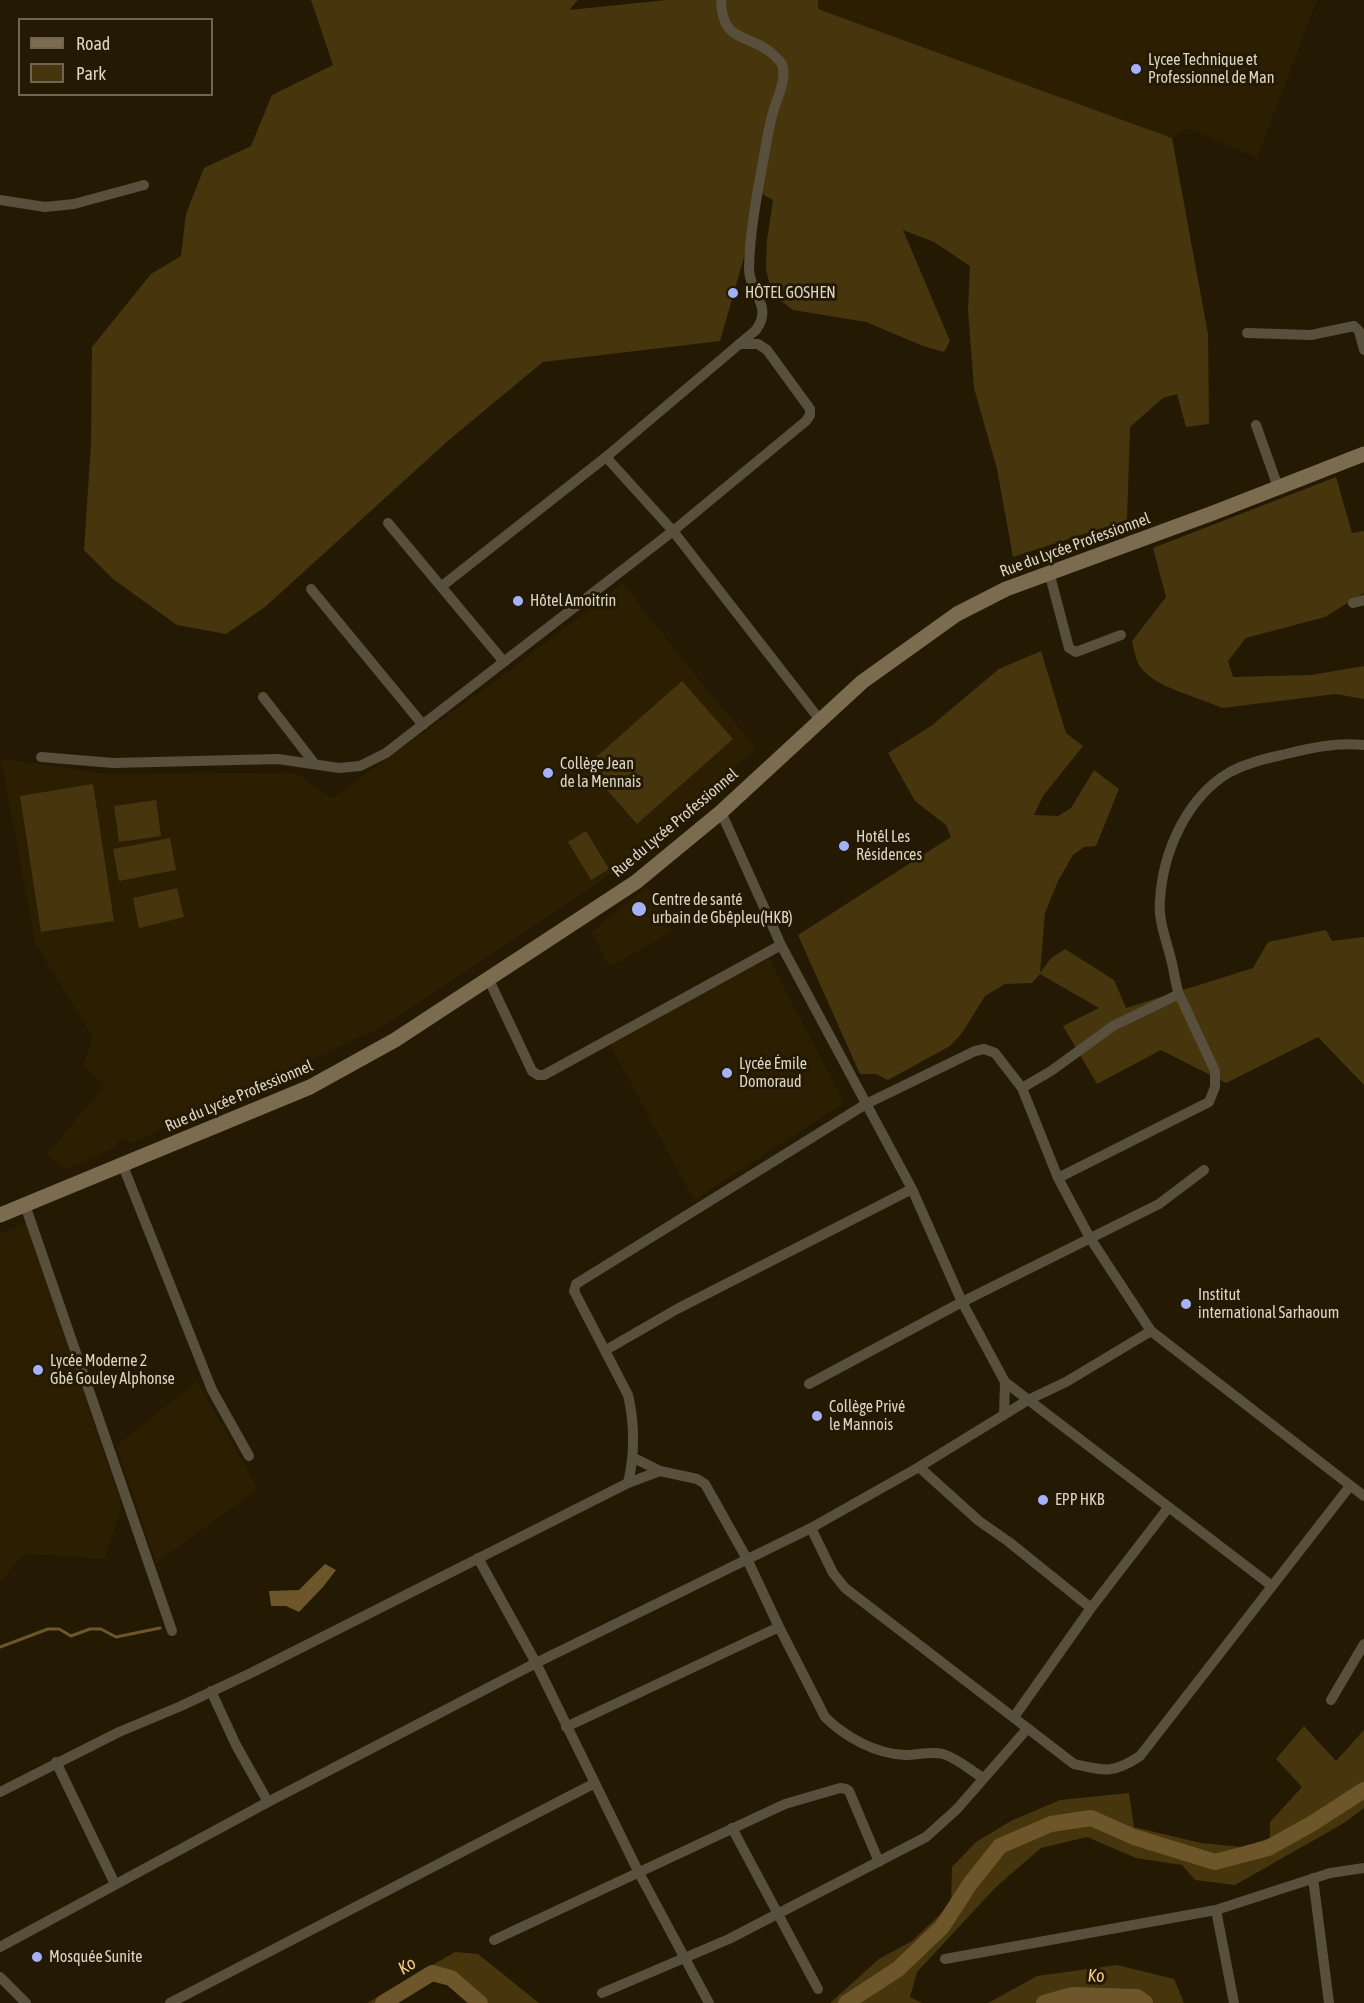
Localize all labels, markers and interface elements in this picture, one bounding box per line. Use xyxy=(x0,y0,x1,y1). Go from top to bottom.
legend xyxy=(18,18,213,96)
text: Road xyxy=(76,33,110,54)
place label: Lycee Technique et Professionnel de Man xyxy=(1148,50,1274,88)
marker: Lycee Technique et Professionnel de Man xyxy=(1129,62,1143,76)
text: Park xyxy=(76,63,106,84)
place label: HÔTEL GOSHEN xyxy=(745,283,836,303)
marker: HÔTEL GOSHEN xyxy=(726,286,740,300)
street label: Rue du Lycée Professionnel xyxy=(997,509,1153,581)
place label: Hôtel Amoitrin xyxy=(530,591,616,611)
marker: Hôtel Amoitrin xyxy=(511,594,525,608)
place label: Collège Jean de la Mennais xyxy=(560,754,641,792)
street label: Rue du Lycée Professionnel xyxy=(608,765,742,881)
marker: Collège Jean de la Mennais xyxy=(541,766,555,780)
place label: Hotêl Les Résidences xyxy=(856,827,922,865)
marker: Hotêl Les Résidences xyxy=(837,839,851,853)
place label: Centre de santé urbain de Gbêpleu(HKB) xyxy=(652,890,793,928)
marker: Centre de santé urbain de Gbêpleu(HKB) xyxy=(630,900,648,918)
place label: Lycée Émile Domoraud xyxy=(739,1054,807,1092)
street label: Rue du Lycée Professionnel xyxy=(162,1056,316,1136)
marker: Lycée Émile Domoraud xyxy=(720,1066,734,1080)
place label: Institut international Sarhaoum xyxy=(1198,1285,1339,1323)
marker: Institut international Sarhaoum xyxy=(1179,1297,1193,1311)
place label: Lycée Moderne 2 Gbê Gouley Alphonse xyxy=(50,1351,175,1389)
marker: Lycée Moderne 2 Gbê Gouley Alphonse xyxy=(31,1363,45,1377)
place label: Collège Privé le Mannois xyxy=(829,1397,905,1435)
marker: Collège Privé le Mannois xyxy=(810,1409,824,1423)
place label: EPP HKB xyxy=(1055,1490,1104,1510)
marker: EPP HKB xyxy=(1036,1493,1050,1507)
place label: Mosquée Sunite xyxy=(49,1947,142,1967)
marker: Mosquée Sunite xyxy=(30,1950,44,1964)
water label: Ko xyxy=(394,1952,420,1980)
water label: Ko xyxy=(1087,1965,1105,1987)

